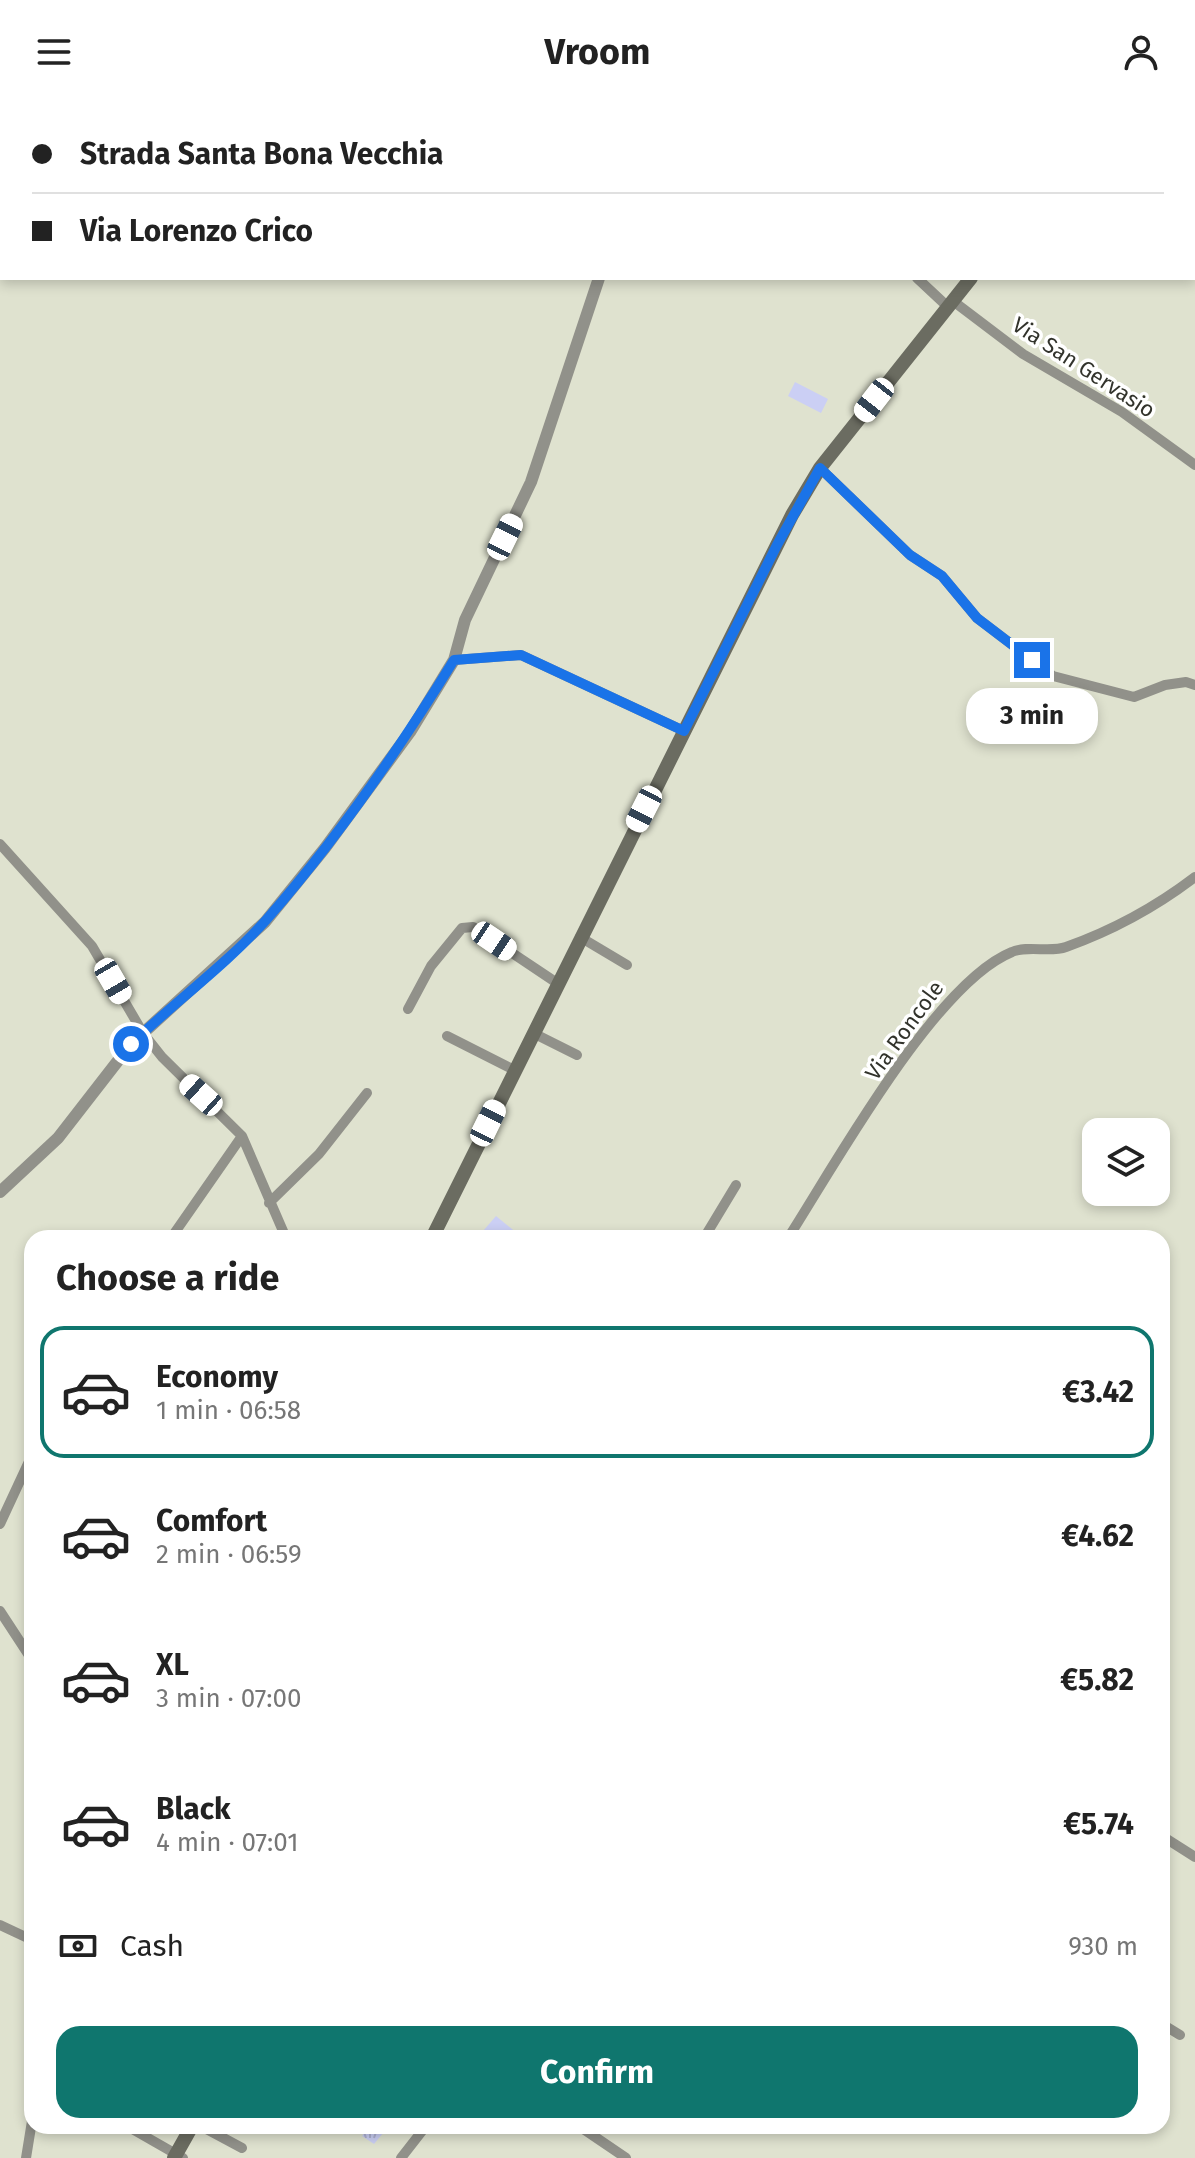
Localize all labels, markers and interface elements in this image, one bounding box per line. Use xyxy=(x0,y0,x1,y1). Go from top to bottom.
icon: menu xyxy=(32,30,76,74)
text: Vroom xyxy=(545,30,650,74)
icon: person xyxy=(1119,30,1163,74)
text: Strada Santa Bona Vecchia xyxy=(80,136,444,172)
text: Via Lorenzo Crico xyxy=(80,213,313,249)
street label: Via San Gervasio xyxy=(1007,311,1160,424)
car xyxy=(850,374,898,426)
car xyxy=(484,510,526,564)
route end xyxy=(1014,642,1050,678)
callout: 3 min xyxy=(966,688,1098,744)
text: 3 min xyxy=(1000,700,1064,731)
car xyxy=(622,782,666,836)
car xyxy=(467,918,521,964)
car xyxy=(91,954,135,1008)
street label: Via Roncole xyxy=(859,975,949,1085)
route start xyxy=(113,1026,149,1062)
car xyxy=(175,1070,227,1120)
car xyxy=(467,1096,509,1150)
map controls xyxy=(1082,1118,1170,1206)
button: layers xyxy=(1082,1118,1170,1206)
text: Choose a ride xyxy=(56,1256,279,1300)
icon: car xyxy=(60,1356,132,1428)
text: Economy xyxy=(156,1359,278,1395)
text: €3.42 xyxy=(1062,1374,1134,1410)
text: 1 min · 06:58 xyxy=(156,1395,301,1426)
icon: car xyxy=(60,1500,132,1572)
text: Comfort xyxy=(156,1503,267,1539)
text: €4.62 xyxy=(1061,1518,1134,1554)
text: 2 min · 06:59 xyxy=(156,1539,302,1570)
icon: car xyxy=(60,1644,132,1716)
text: XL xyxy=(156,1647,189,1683)
text: €5.82 xyxy=(1060,1662,1134,1698)
text: 3 min · 07:00 xyxy=(156,1683,302,1714)
icon: car xyxy=(60,1788,132,1860)
text: Black xyxy=(156,1791,231,1827)
text: €5.74 xyxy=(1063,1806,1134,1842)
text: 4 min · 07:01 xyxy=(156,1827,298,1858)
icon: cash xyxy=(56,1924,100,1968)
text: Cash xyxy=(120,1928,184,1964)
text: 930 m xyxy=(1068,1931,1138,1962)
button: Confirm xyxy=(56,2026,1138,2118)

